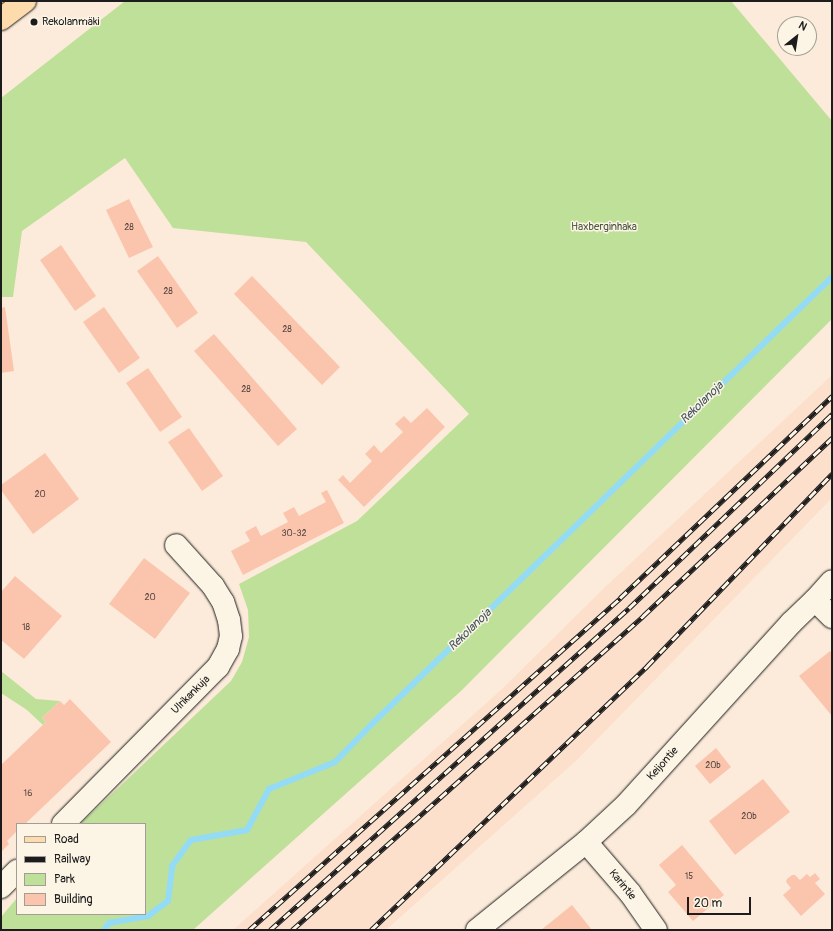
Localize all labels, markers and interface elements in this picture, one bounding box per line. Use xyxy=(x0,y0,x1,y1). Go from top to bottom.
place label: Rekolanmäki xyxy=(42,15,99,29)
north arrow xyxy=(777,16,817,56)
marker: Rekolanmäki xyxy=(29,17,39,27)
text: N xyxy=(796,19,809,34)
park label: Haxberginhaka xyxy=(571,220,637,234)
house number: 28 xyxy=(124,223,134,233)
house number: 28 xyxy=(163,287,173,297)
house number: 28 xyxy=(282,325,292,335)
water label: Rekolanoja xyxy=(678,379,726,427)
house number: 28 xyxy=(241,385,251,395)
house number: 20 xyxy=(34,490,46,500)
house number: 30-32 xyxy=(281,529,307,539)
house number: 20 xyxy=(144,593,156,603)
water label: Rekolanoja xyxy=(446,606,494,654)
house number: 18 xyxy=(22,623,30,633)
street label: Ulrikankuja xyxy=(169,673,213,717)
street label: Keijontie xyxy=(645,745,681,783)
house number: 20b xyxy=(705,761,721,771)
house number: 16 xyxy=(24,789,32,799)
house number: 20b xyxy=(741,812,757,822)
legend xyxy=(16,823,146,915)
text: Road xyxy=(54,832,79,847)
text: Railway xyxy=(54,852,90,867)
street label: Karintie xyxy=(606,867,638,903)
text: Park xyxy=(54,872,75,887)
house number: 15 xyxy=(685,872,693,882)
scale bar xyxy=(689,889,753,915)
text: Building xyxy=(54,892,93,907)
text: 20 m xyxy=(694,896,722,911)

